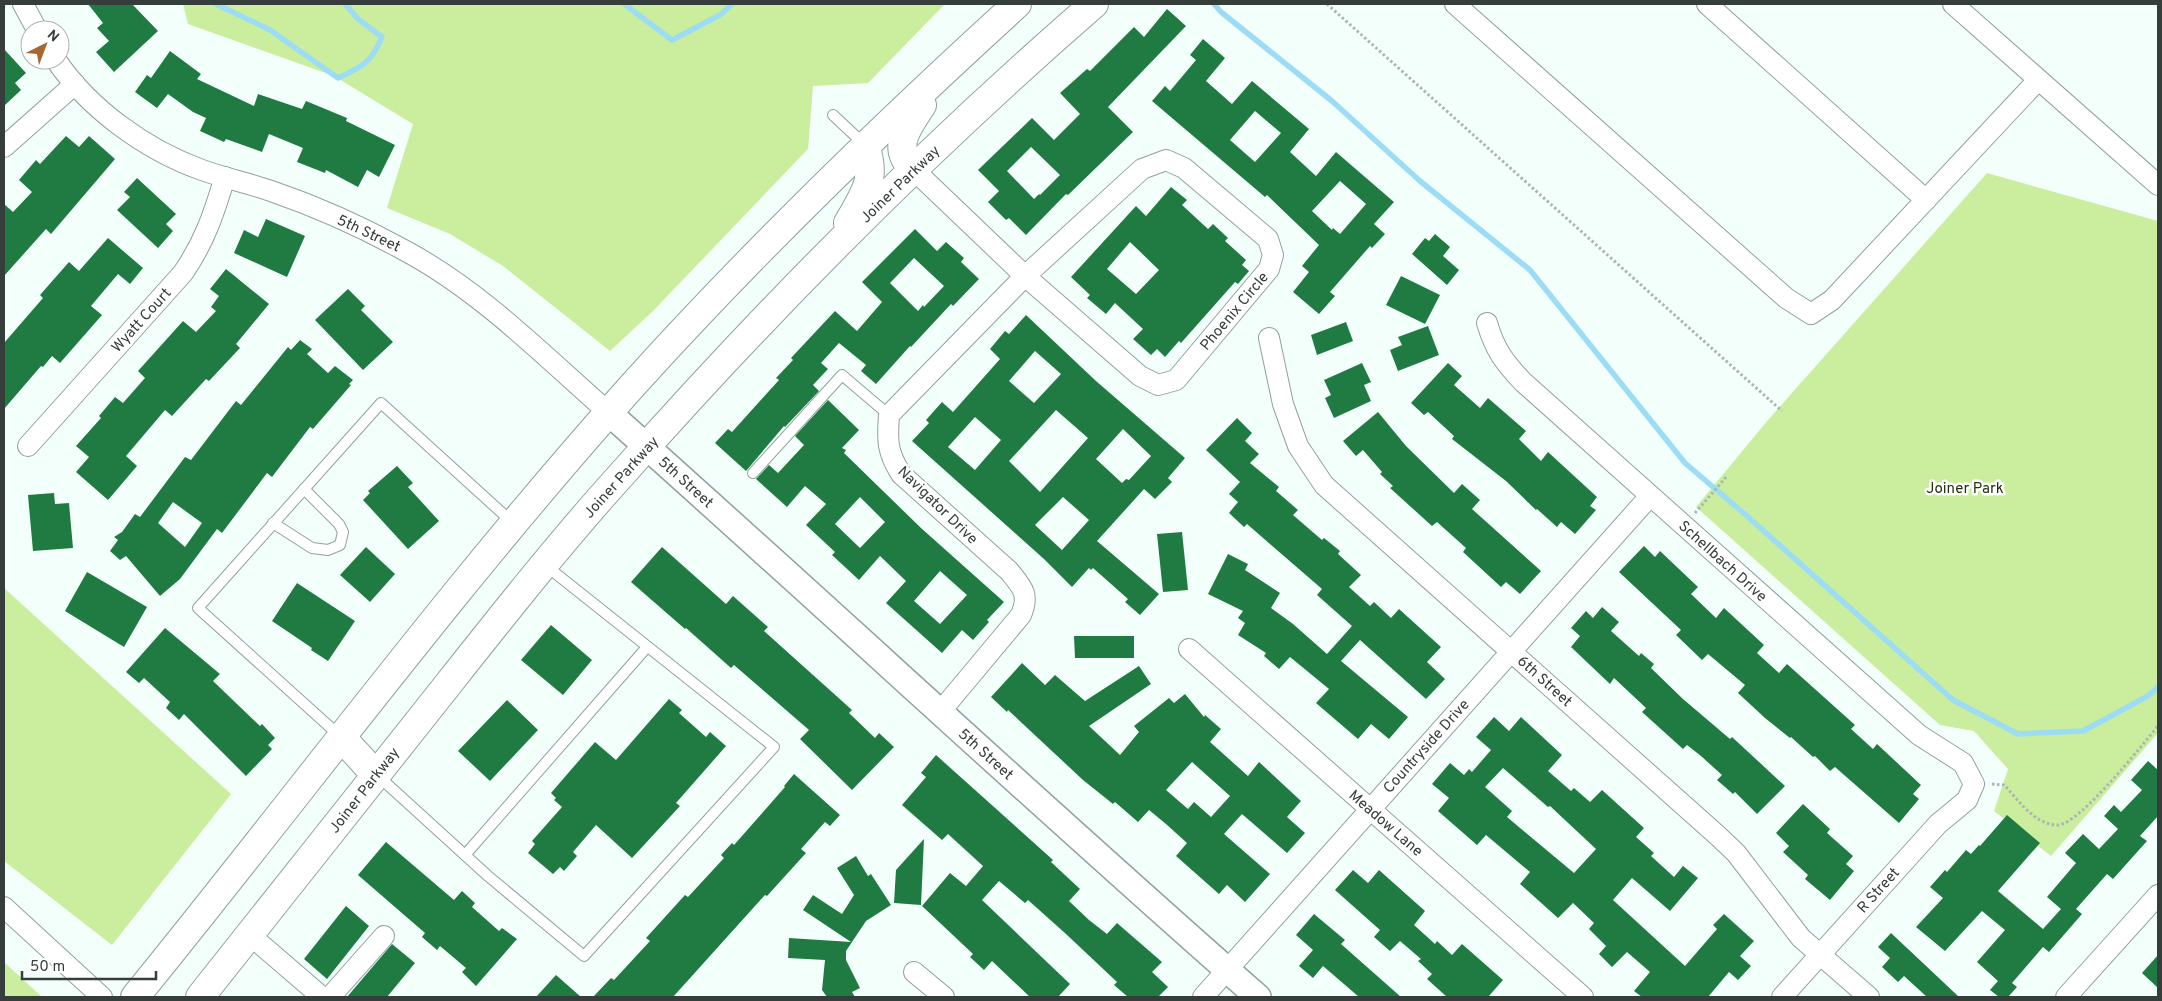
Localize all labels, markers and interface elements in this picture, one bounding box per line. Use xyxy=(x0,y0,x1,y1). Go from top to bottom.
north arrow xyxy=(20,20,70,70)
text: N xyxy=(43,27,62,46)
street label: Joiner Parkway xyxy=(857,142,945,228)
street label: 5th Street xyxy=(334,211,403,257)
street label: Phoenix Circle xyxy=(1197,269,1274,355)
street label: Wyatt Court xyxy=(108,285,176,357)
street label: Joiner Parkway xyxy=(580,433,664,523)
street label: 5th Street xyxy=(653,453,717,513)
street label: Navigator Drive xyxy=(893,463,981,549)
park label: Joiner Park xyxy=(1926,480,2004,499)
street label: Schellbach Drive xyxy=(1674,517,1770,607)
street label: 6th Street xyxy=(1513,652,1575,712)
street label: Countryside Drive xyxy=(1380,696,1474,798)
street label: 5th Street xyxy=(953,725,1017,785)
street label: Joiner Parkway xyxy=(326,744,405,838)
street label: Meadow Lane xyxy=(1344,787,1426,862)
street label: R Street xyxy=(1854,864,1905,918)
scale bar xyxy=(22,948,156,980)
text: 50 m xyxy=(30,958,65,977)

